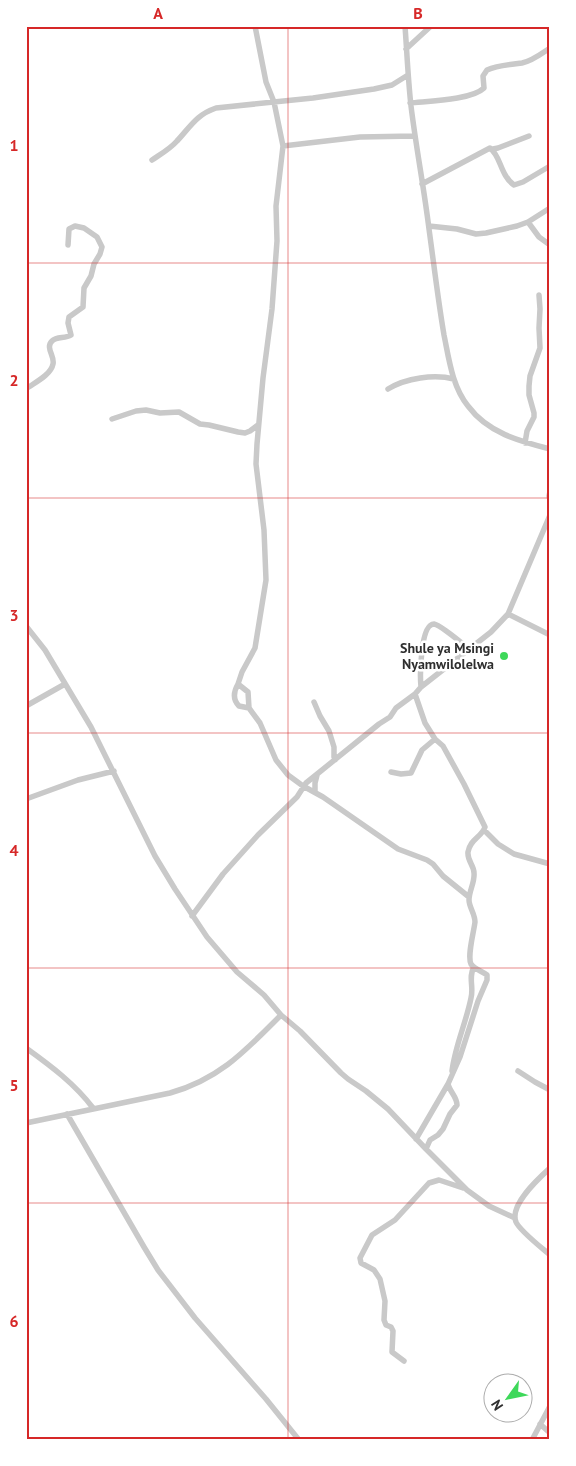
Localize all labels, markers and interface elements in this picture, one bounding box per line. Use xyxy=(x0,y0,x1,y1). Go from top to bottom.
text: A xyxy=(153,3,163,23)
text: B xyxy=(413,3,423,23)
text: 1 xyxy=(9,135,19,155)
text: 2 xyxy=(9,370,19,390)
text: 3 xyxy=(9,605,19,625)
place label: Shule ya Msingi Nyamwilolelwa xyxy=(400,639,494,673)
marker: Shule ya Msingi Nyamwilolelwa xyxy=(498,650,510,662)
text: 4 xyxy=(9,840,19,860)
text: 5 xyxy=(9,1075,19,1095)
text: 6 xyxy=(9,1311,19,1331)
north arrow xyxy=(484,1374,534,1424)
text: N xyxy=(487,1396,507,1414)

